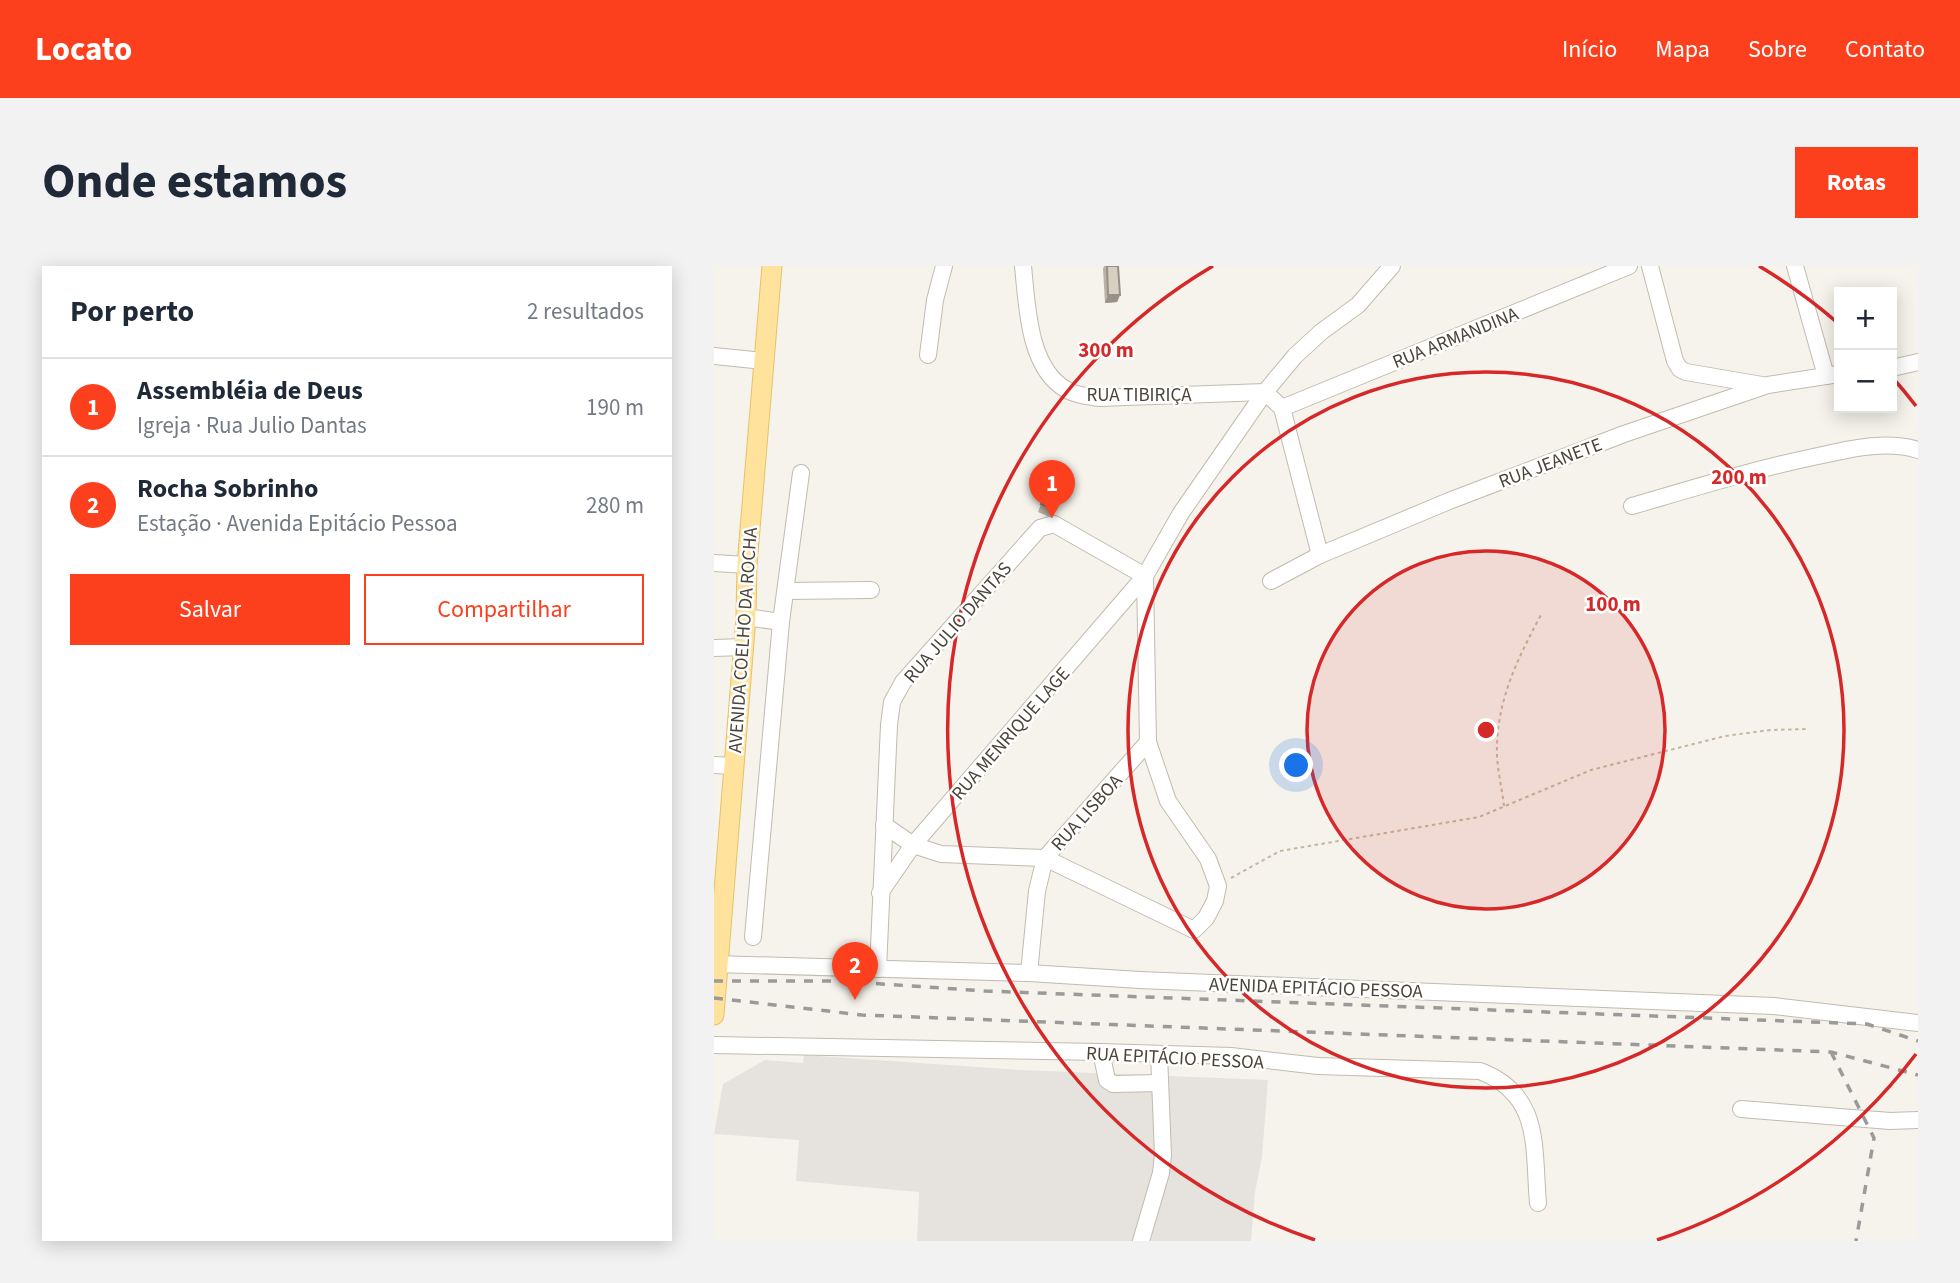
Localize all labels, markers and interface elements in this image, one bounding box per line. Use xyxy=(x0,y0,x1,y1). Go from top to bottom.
text: Locato xyxy=(35,26,132,73)
text: Início xyxy=(1562,32,1617,67)
text: Mapa xyxy=(1655,32,1710,67)
text: Sobre xyxy=(1748,32,1807,67)
text: Contato xyxy=(1845,32,1925,67)
text: Onde estamos xyxy=(42,147,347,217)
button: Rotas xyxy=(1795,147,1918,218)
map controls xyxy=(1834,287,1897,413)
button: + xyxy=(1834,287,1897,350)
text: Por perto xyxy=(70,290,194,333)
text: 2 resultados xyxy=(527,295,644,328)
street label: RUA ARMANDINA xyxy=(1389,301,1523,376)
text: 300 m xyxy=(1078,335,1134,365)
button: − xyxy=(1834,350,1897,413)
text: Assembléia de Deus xyxy=(137,372,363,409)
street label: RUA TIBIRIÇA xyxy=(1086,382,1192,409)
text: 1 xyxy=(87,391,99,424)
text: 190 m xyxy=(586,391,644,424)
text: Igreja · Rua Julio Dantas xyxy=(137,409,367,442)
street label: RUA JEANETE xyxy=(1495,431,1606,496)
pin: 1 xyxy=(1029,460,1075,518)
text: 200 m xyxy=(1711,462,1767,492)
text: Rocha Sobrinho xyxy=(137,470,318,507)
text: 2 xyxy=(87,489,99,522)
text: 280 m xyxy=(586,489,644,522)
text: Estação · Avenida Epitácio Pessoa xyxy=(137,507,458,540)
street label: AVENIDA COELHO DA ROCHA xyxy=(722,526,765,754)
street label: RUA JULIO DANTAS xyxy=(898,556,1018,690)
button: Salvar xyxy=(70,574,350,645)
button: Compartilhar xyxy=(364,574,644,645)
text: 100 m xyxy=(1585,589,1641,619)
street label: RUA MENRIQUE LAGE xyxy=(946,661,1077,806)
centre of rings xyxy=(1474,718,1498,742)
your location xyxy=(1279,748,1313,782)
street label: RUA LISBOA xyxy=(1045,768,1129,857)
pin: 2 xyxy=(832,942,878,1000)
street label: AVENIDA EPITÁCIO PESSOA xyxy=(1209,971,1424,1006)
street label: RUA EPITÁCIO PESSOA xyxy=(1085,1040,1265,1077)

